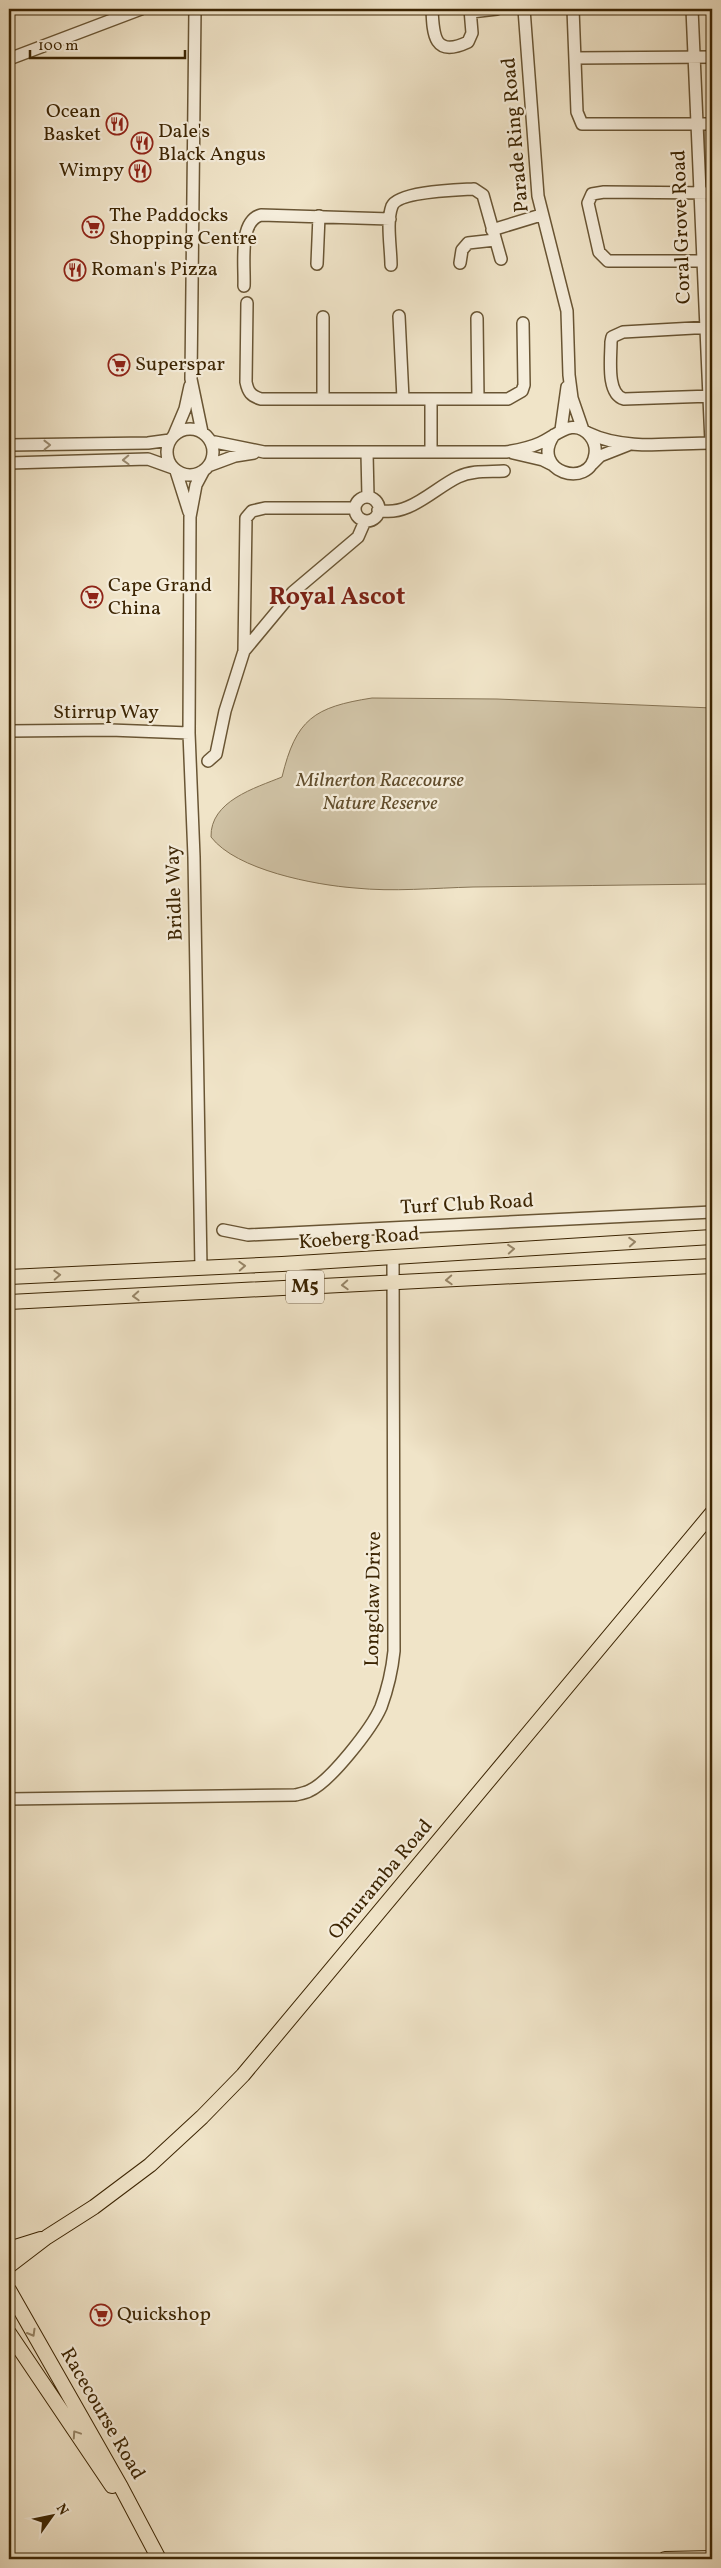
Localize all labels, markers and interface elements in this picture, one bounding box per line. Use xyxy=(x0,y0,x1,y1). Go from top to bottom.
scale bar xyxy=(30,28,185,60)
text: 100 m xyxy=(38,36,78,57)
street label: Parade Ring Road xyxy=(495,56,537,214)
place label: Ocean Basket xyxy=(43,98,101,149)
restaurant icon: Ocean Basket xyxy=(105,112,129,136)
place label: Dale's Black Angus xyxy=(158,118,266,169)
restaurant icon: Dale's Black Angus xyxy=(130,131,154,155)
street label: Coral Grove Road xyxy=(665,149,699,305)
place label: Wimpy xyxy=(59,157,124,185)
restaurant icon: Wimpy xyxy=(128,159,152,183)
place label: The Paddocks Shopping Centre xyxy=(109,202,257,253)
supermarket icon: The Paddocks Shopping Centre xyxy=(81,215,105,239)
place label: Roman's Pizza xyxy=(91,256,218,284)
restaurant icon: Roman's Pizza xyxy=(63,258,87,282)
place label: Superspar xyxy=(135,351,225,379)
supermarket icon: Superspar xyxy=(107,353,131,377)
one-way arrow xyxy=(43,440,51,450)
one-way arrow xyxy=(122,454,130,465)
place label: Cape Grand China xyxy=(108,572,212,623)
district label: Royal Ascot xyxy=(269,580,405,615)
supermarket icon: Cape Grand China xyxy=(80,585,104,609)
street label: Stirrup Way xyxy=(53,699,159,727)
park label: Milnerton Racecourse Nature Reserve xyxy=(295,767,464,818)
street label: Bridle Way xyxy=(159,844,191,941)
street label: Turf Club Road xyxy=(400,1188,534,1222)
street label: Koeberg Road xyxy=(298,1221,420,1257)
one-way arrow xyxy=(628,1236,636,1247)
one-way arrow xyxy=(507,1244,515,1255)
one-way arrow xyxy=(238,1261,246,1271)
one-way arrow xyxy=(54,1270,61,1280)
road number: M5 xyxy=(286,1270,324,1304)
one-way arrow xyxy=(445,1274,453,1285)
one-way arrow xyxy=(341,1279,349,1290)
one-way arrow xyxy=(132,1290,140,1301)
street label: Longclaw Drive xyxy=(359,1531,389,1667)
street label: Omuramba Road xyxy=(322,1814,440,1946)
place label: Quickshop xyxy=(117,2301,211,2329)
supermarket icon: Quickshop xyxy=(89,2303,113,2327)
one-way arrow xyxy=(26,2327,36,2336)
street label: Racecourse Road xyxy=(53,2343,151,2485)
one-way arrow xyxy=(73,2430,82,2440)
north arrow xyxy=(28,2490,78,2540)
text: N xyxy=(51,2500,72,2519)

